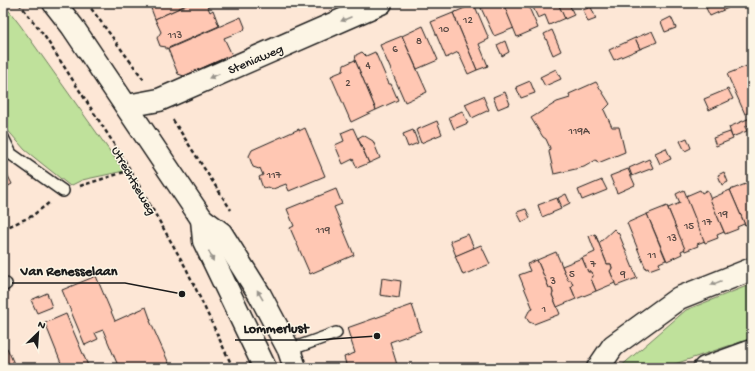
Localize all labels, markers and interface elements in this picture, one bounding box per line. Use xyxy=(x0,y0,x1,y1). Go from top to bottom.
house number: 12 xyxy=(462,15,474,27)
one-way arrow xyxy=(339,16,351,22)
house number: 10 xyxy=(438,24,449,36)
house number: 113 xyxy=(167,30,183,42)
house number: 8 xyxy=(416,36,422,48)
street label: Steniaweg xyxy=(226,42,286,79)
house number: 6 xyxy=(392,44,398,56)
house number: 4 xyxy=(365,60,371,72)
one-way arrow xyxy=(208,73,219,79)
house number: 2 xyxy=(345,78,351,90)
house number: 119A xyxy=(568,126,590,138)
street label: Utrechtseweg xyxy=(107,144,158,218)
house number: 117 xyxy=(266,170,282,182)
house number: 19 xyxy=(717,209,728,221)
house number: 17 xyxy=(701,217,712,229)
house number: 15 xyxy=(683,221,694,233)
house number: 119 xyxy=(315,225,331,237)
house number: 13 xyxy=(666,233,677,245)
one-way arrow xyxy=(208,250,214,262)
house number: 11 xyxy=(647,250,656,262)
callout: Van Renesselaan xyxy=(12,257,125,283)
house number: 7 xyxy=(589,259,596,271)
text: Van Renesselaan xyxy=(20,264,118,281)
house number: 5 xyxy=(569,269,575,281)
house number: 9 xyxy=(619,269,626,281)
house number: 3 xyxy=(549,276,556,288)
one-way arrow xyxy=(709,281,721,287)
one-way arrow xyxy=(256,289,263,301)
house number: 1 xyxy=(541,304,546,316)
north arrow xyxy=(18,313,58,353)
callout: Lommerlust xyxy=(235,314,316,340)
text: N xyxy=(36,319,47,333)
text: Lommerlust xyxy=(244,321,310,338)

